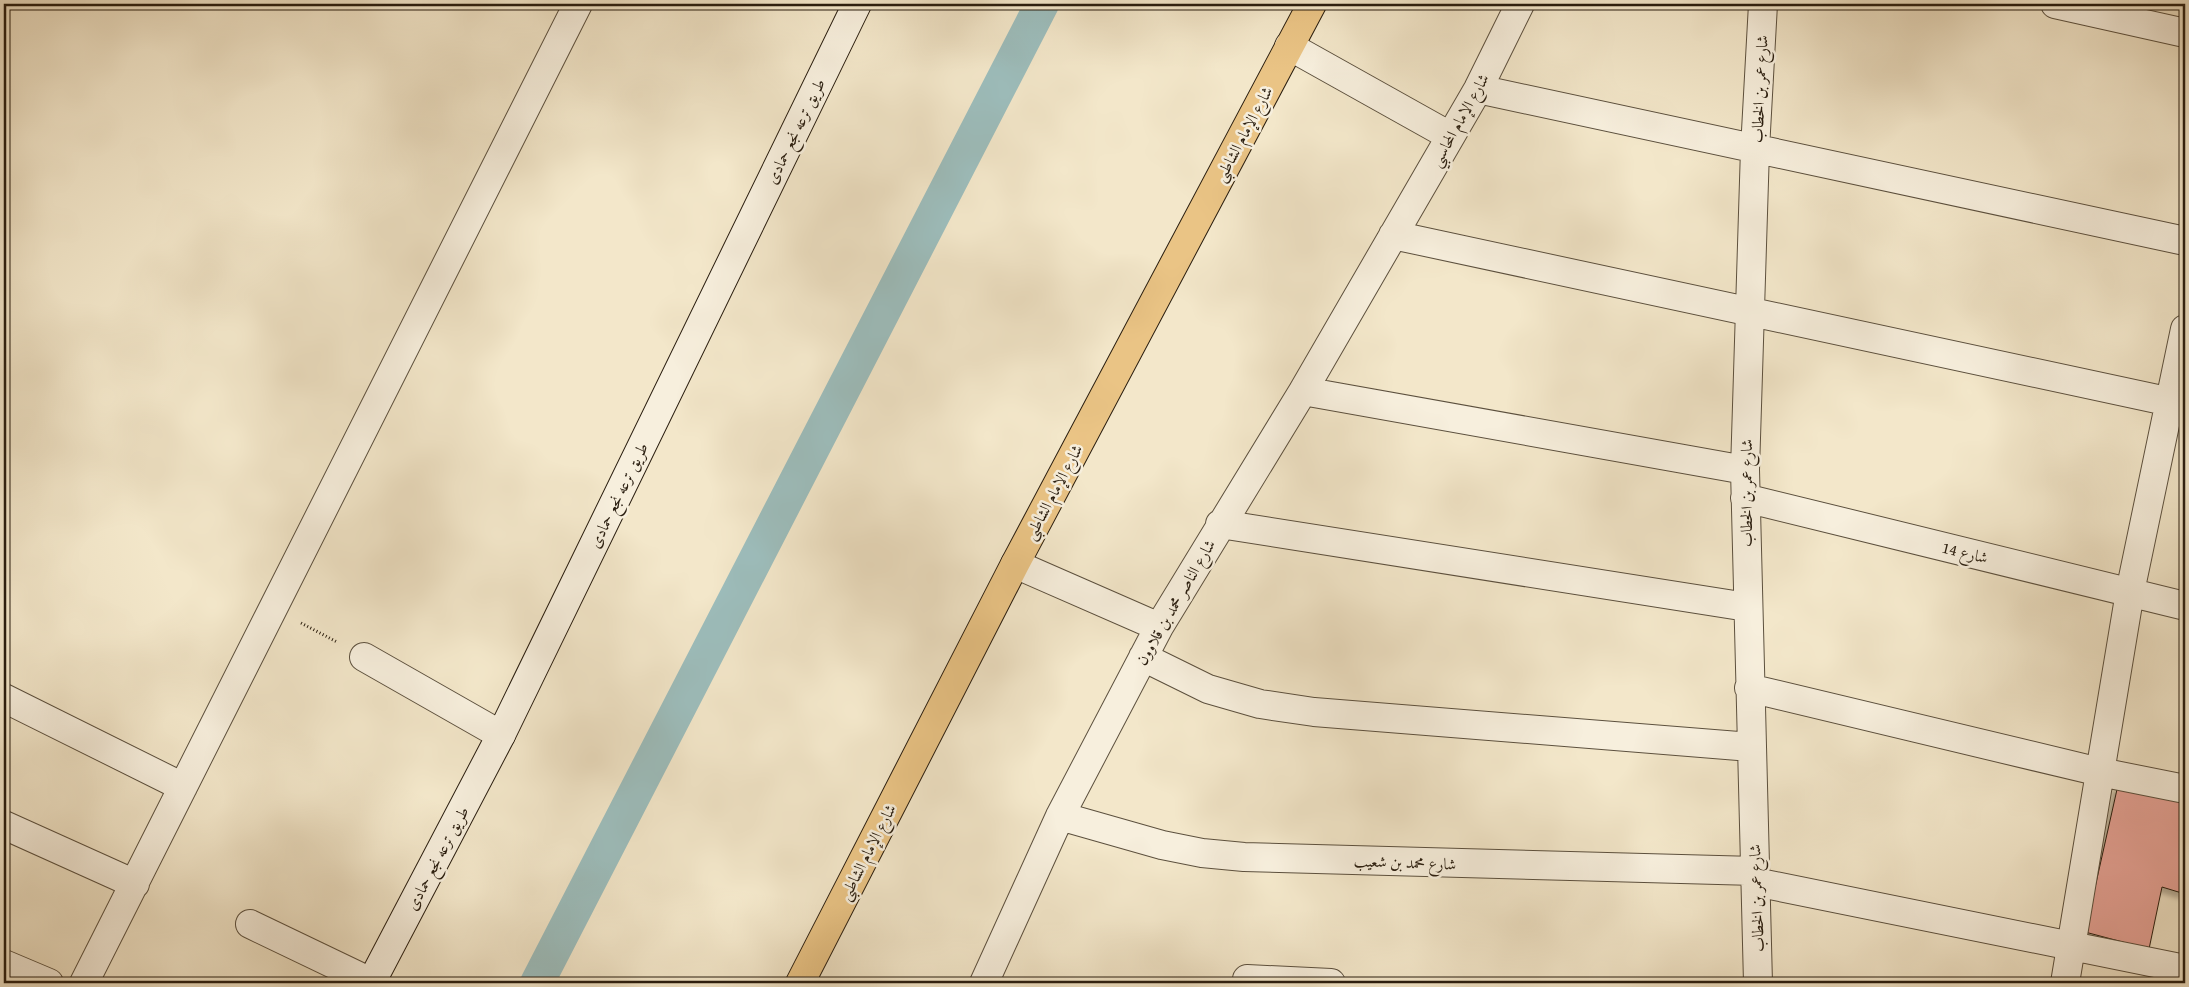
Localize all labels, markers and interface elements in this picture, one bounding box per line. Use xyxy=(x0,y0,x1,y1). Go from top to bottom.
street label: شارع عمر بن الخطاب xyxy=(1744,34,1776,144)
street label: شارع الإمام المحاسبي xyxy=(1423,69,1498,173)
street label: طريق ترعه نجع حمادى xyxy=(759,74,835,190)
street label: شارع الإمام الشاطبى xyxy=(1208,82,1281,188)
street label: طريق ترعه نجع حمادى xyxy=(582,438,658,554)
street label: شارع عمر بن الخطاب xyxy=(1734,439,1760,547)
street label: شارع الإمام الشاطبى xyxy=(1018,440,1091,546)
street label: شارع الناصر محمد بن قلاوون xyxy=(1129,535,1223,670)
street label: شارع 14 xyxy=(1939,535,1991,571)
street label: شارع الإمام الشاطبى xyxy=(832,800,904,906)
street label: طريق ترعه نجع حمادى xyxy=(399,802,478,916)
street label: شارع عمر بن الخطاب xyxy=(1742,844,1772,952)
street label: شارع محمد بن شعيب xyxy=(1353,848,1457,878)

